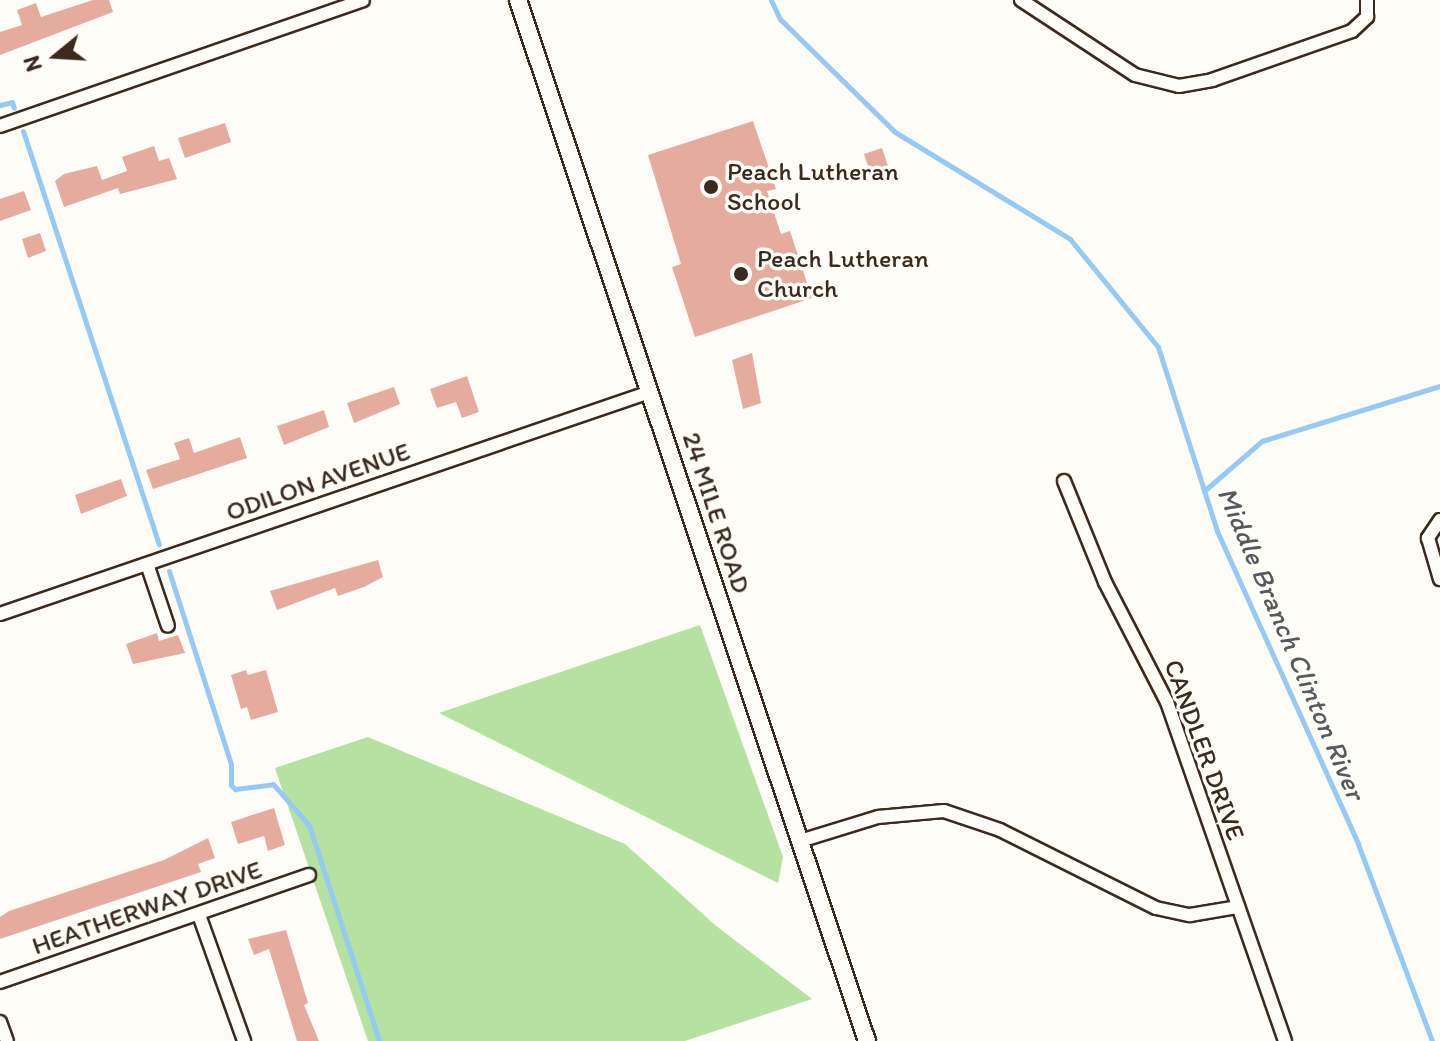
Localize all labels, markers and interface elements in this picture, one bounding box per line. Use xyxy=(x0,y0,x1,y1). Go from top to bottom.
north arrow xyxy=(16,16,96,96)
text: N xyxy=(18,52,48,75)
place label: Peach Lutheran School xyxy=(727,156,899,218)
marker: Peach Lutheran School xyxy=(702,178,720,196)
place label: Peach Lutheran Church xyxy=(757,243,929,304)
marker: Peach Lutheran Church xyxy=(732,265,750,283)
street label: 24 MILE ROAD xyxy=(675,429,757,597)
street label: ODILON AVENUE xyxy=(222,436,414,528)
water label: Middle Branch Clinton River xyxy=(1211,482,1373,804)
street label: CANDLER DRIVE xyxy=(1157,655,1251,845)
street label: HEATHERWAY DRIVE xyxy=(27,854,267,962)

